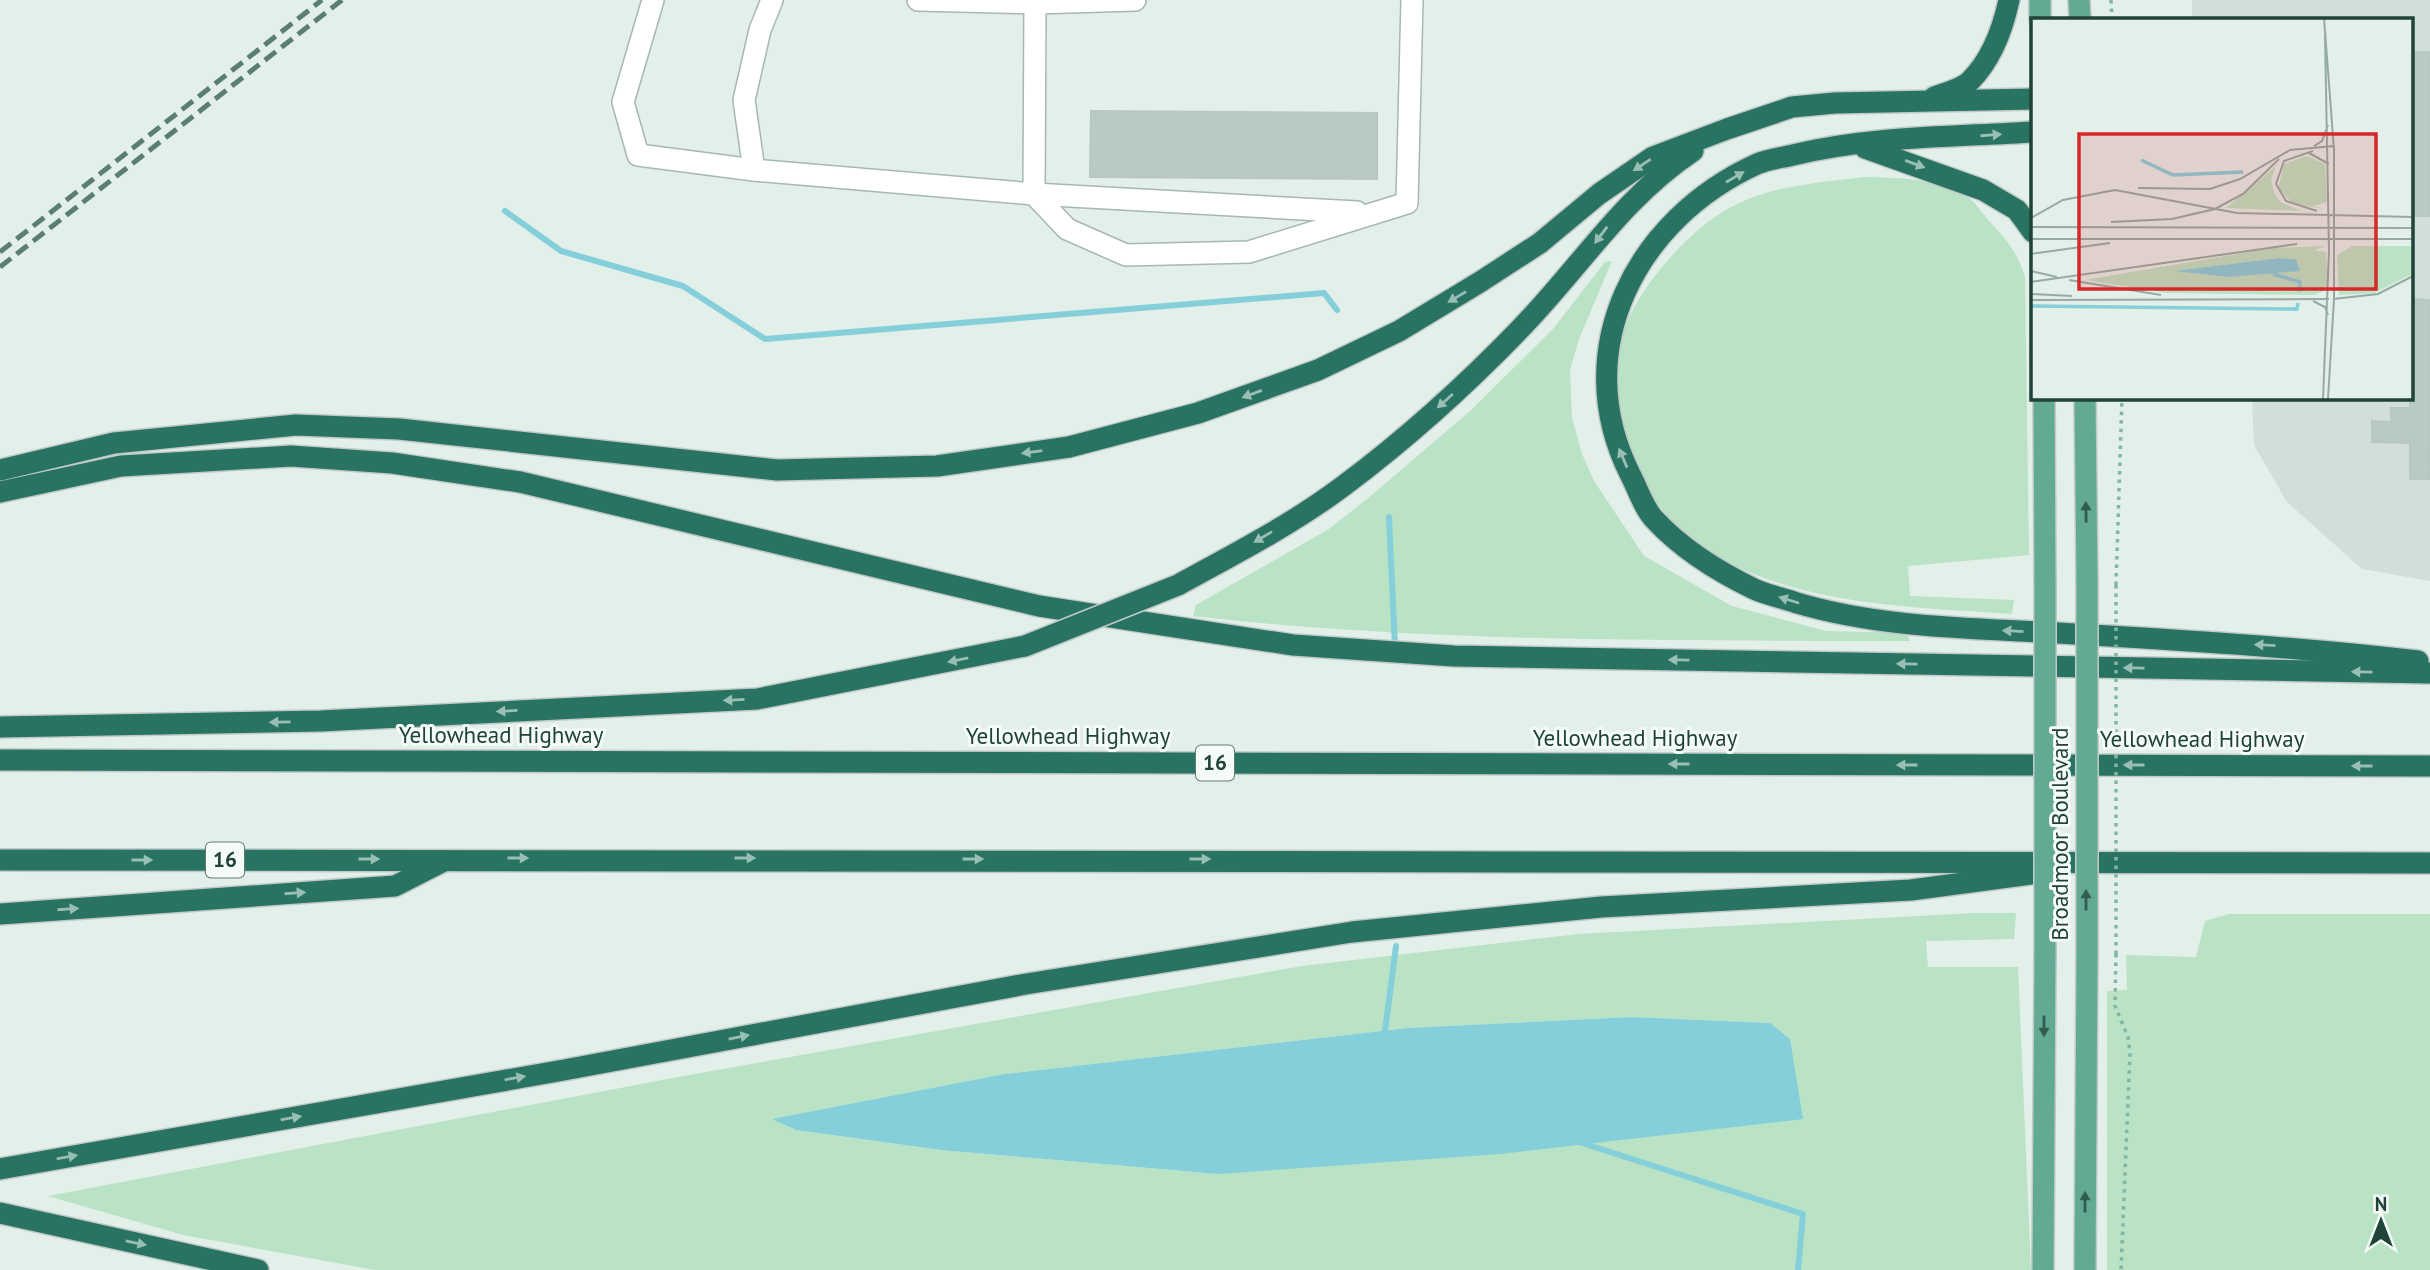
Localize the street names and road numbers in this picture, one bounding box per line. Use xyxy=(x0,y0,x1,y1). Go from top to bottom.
street label: Yellowhead Highway xyxy=(399,720,604,749)
street label: Yellowhead Highway xyxy=(966,721,1171,750)
street label: Yellowhead Highway xyxy=(1533,723,1738,752)
street label: Yellowhead Highway xyxy=(2100,724,2305,753)
street label: Broadmoor Boulevard xyxy=(2045,727,2074,941)
road number: 16 xyxy=(1196,746,1234,780)
road number: 16 xyxy=(206,842,244,878)

